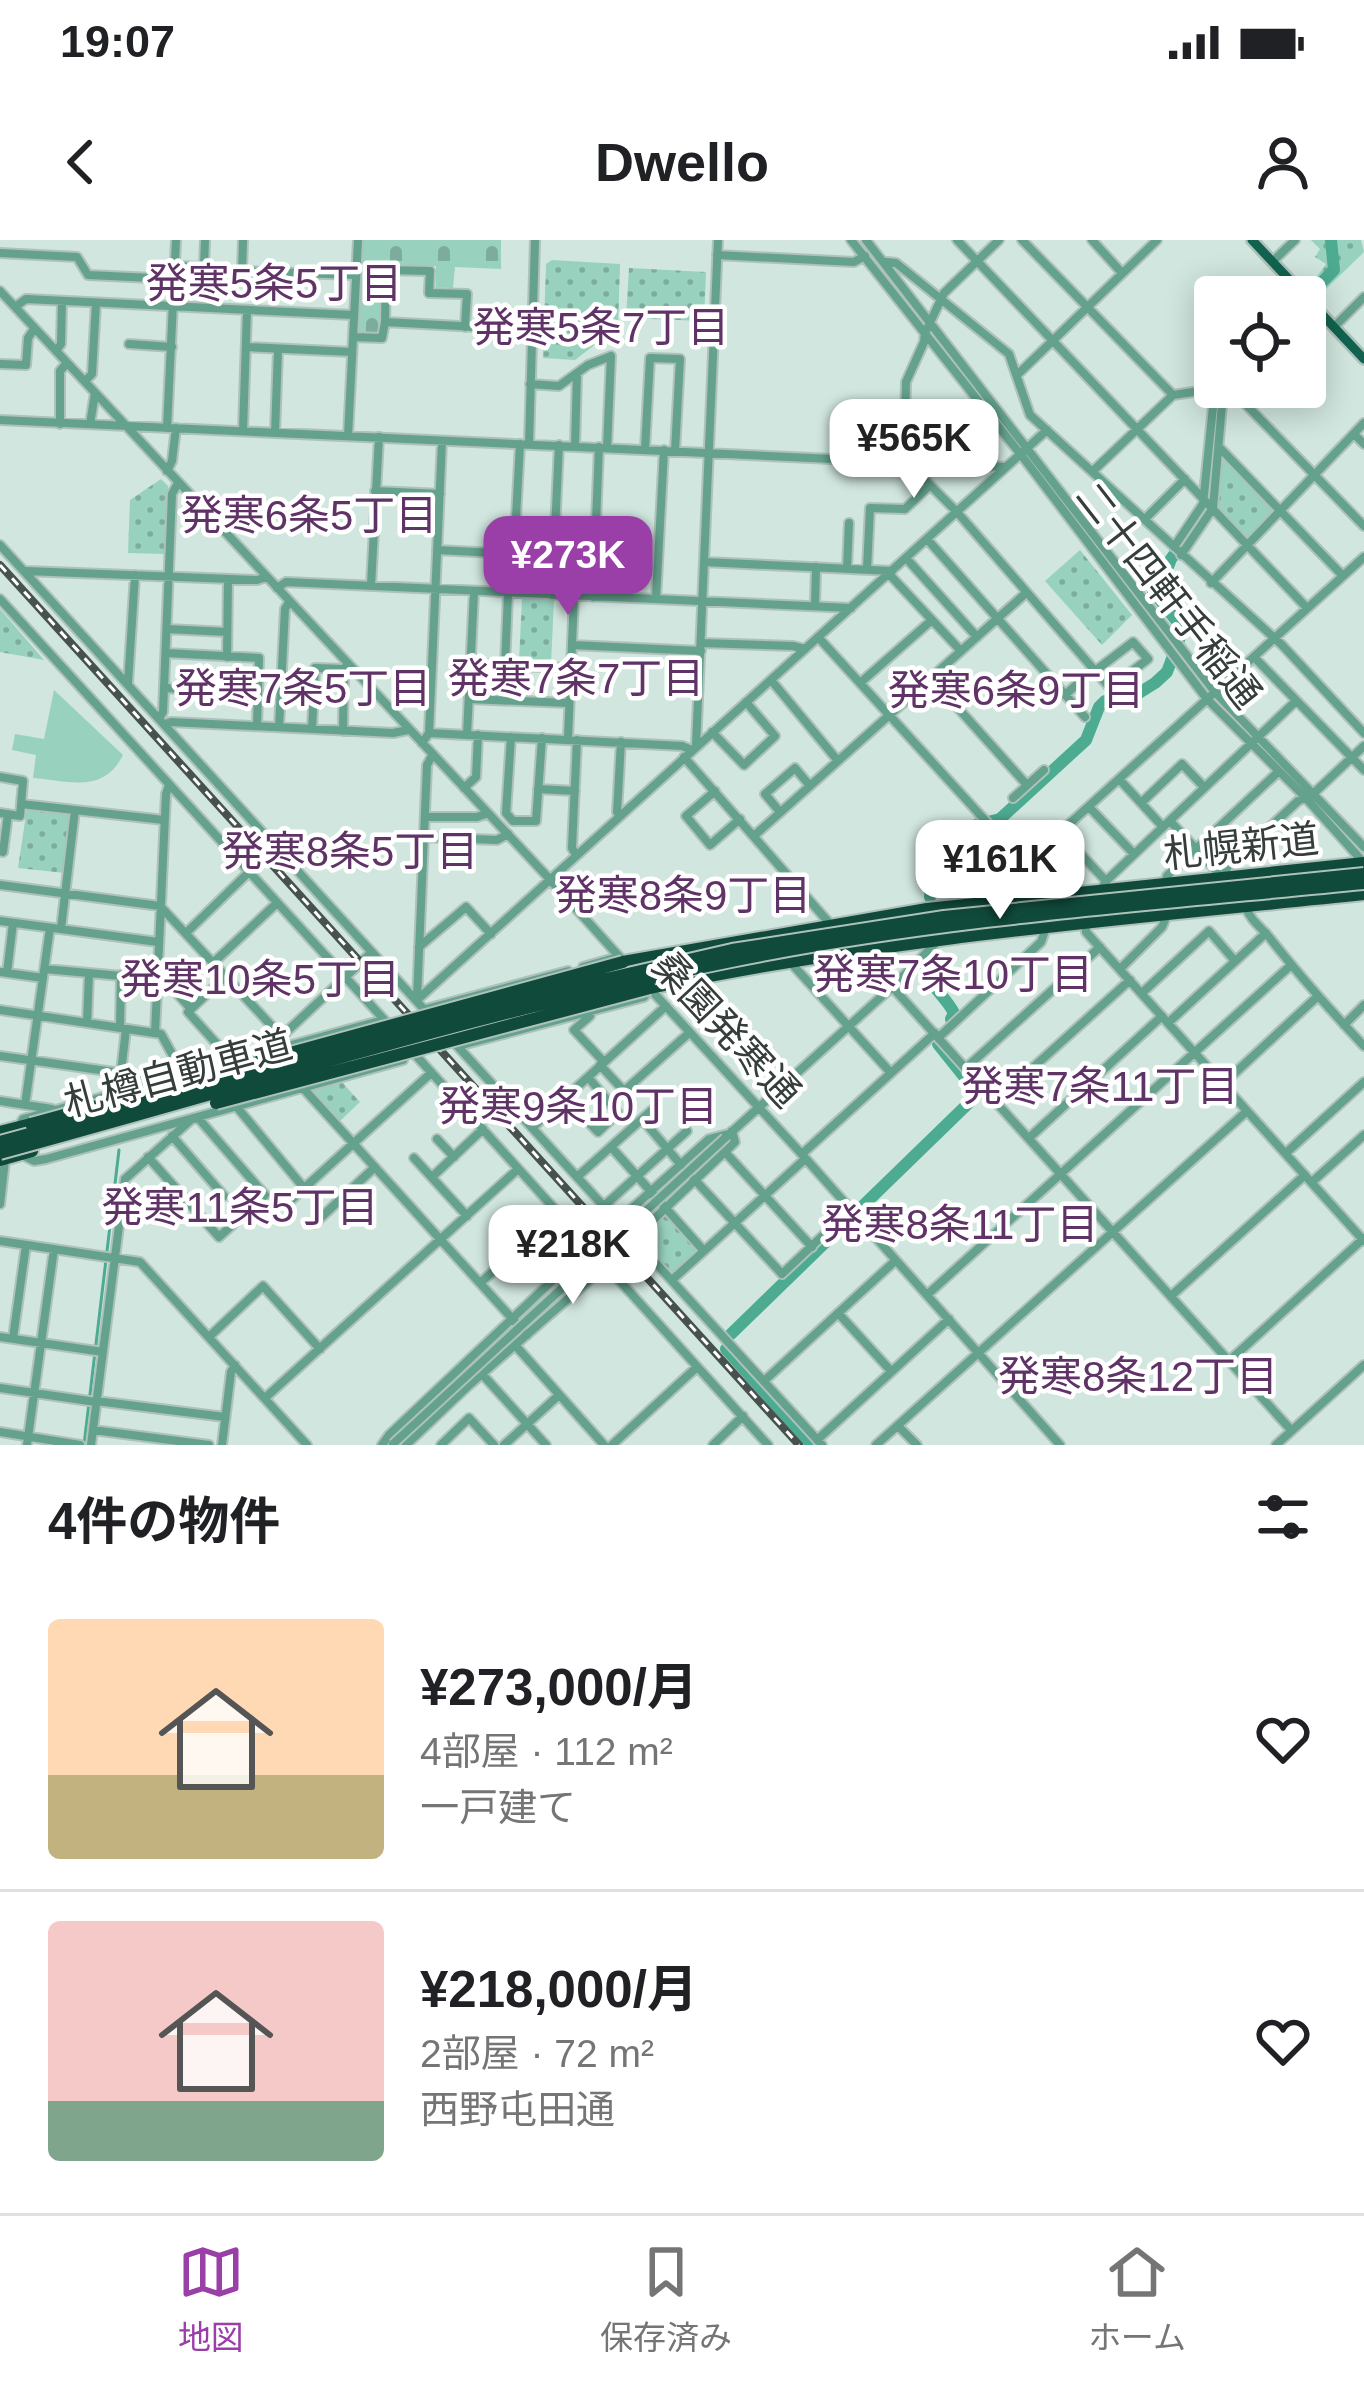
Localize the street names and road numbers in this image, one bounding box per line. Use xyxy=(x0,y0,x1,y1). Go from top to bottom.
street label: 二十四軒手稲通 xyxy=(1068,475,1270,716)
street label: 札幌新道 xyxy=(1161,817,1321,876)
street label: 桑園発寒通 xyxy=(644,943,809,1115)
street label: 札樽自動車道 xyxy=(60,1022,297,1125)

